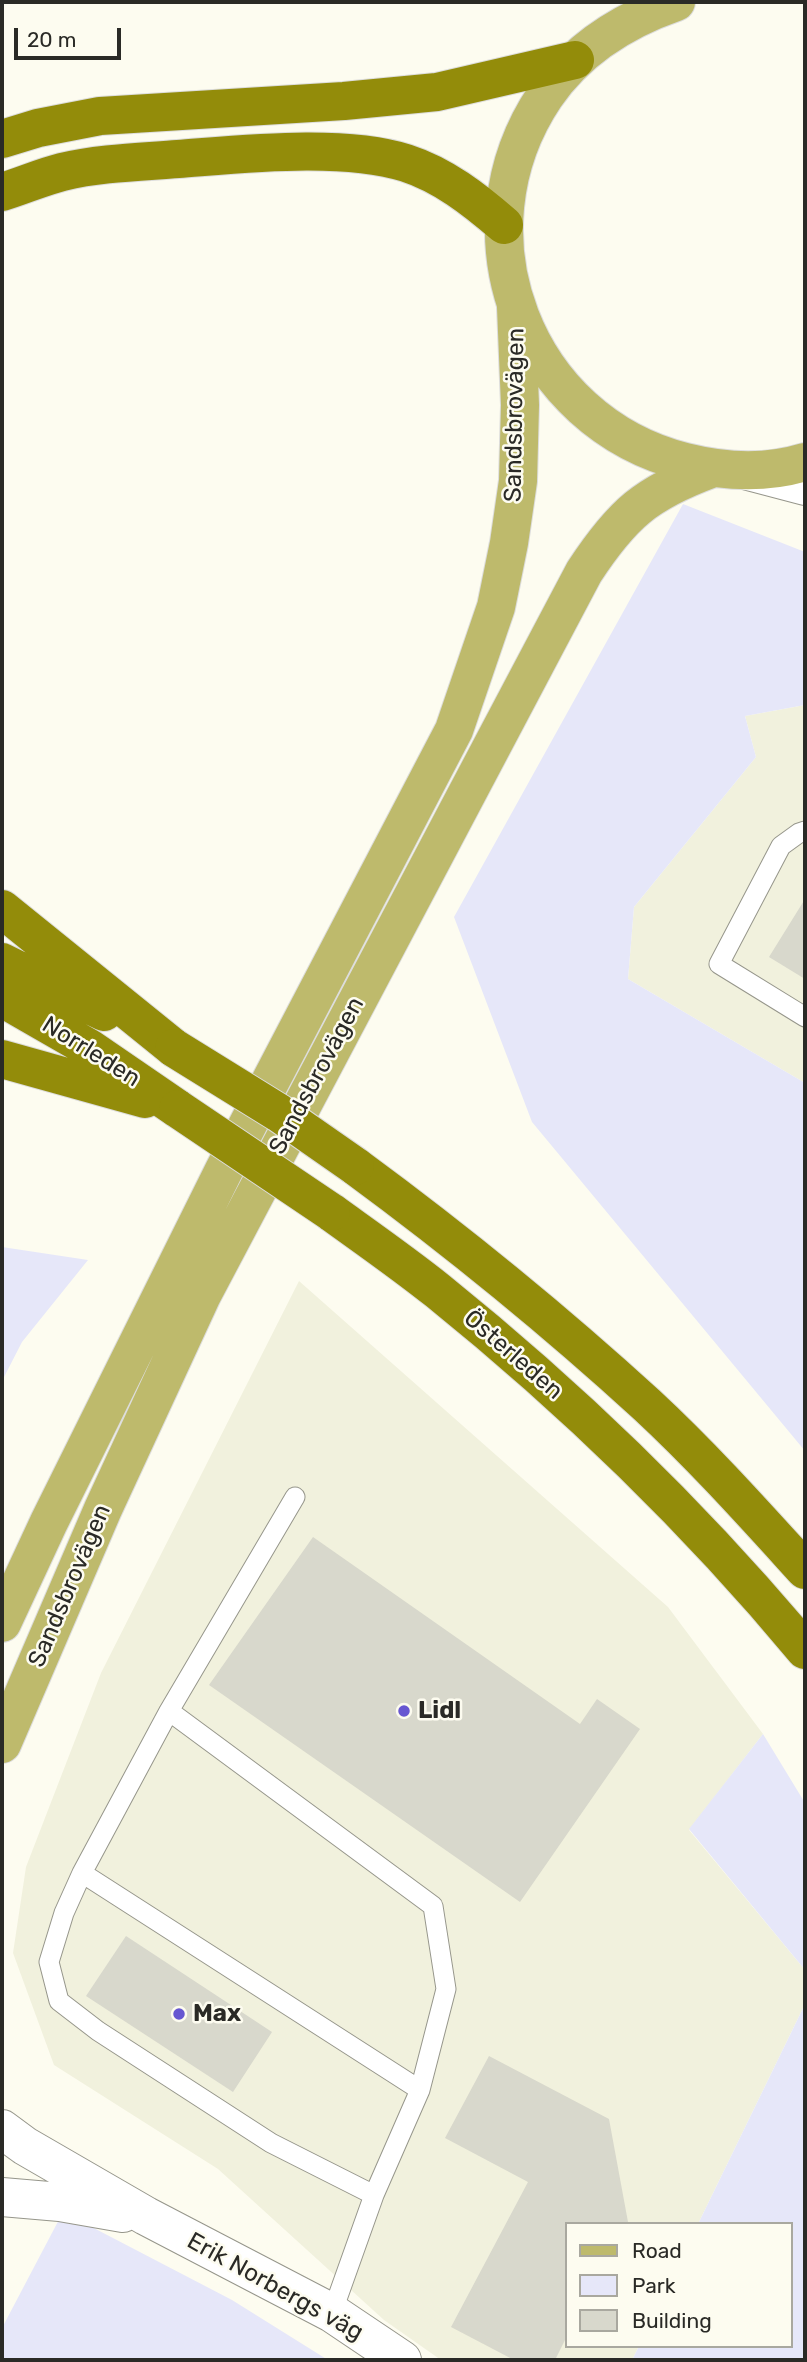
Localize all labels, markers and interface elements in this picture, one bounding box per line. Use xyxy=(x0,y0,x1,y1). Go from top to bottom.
scale bar xyxy=(18,14,124,58)
text: 20 m xyxy=(27,27,76,52)
street label: Sandsbrovägen xyxy=(499,328,531,502)
street label: Sandsbrovägen xyxy=(263,992,371,1160)
street label: Norrleden xyxy=(37,1011,145,1093)
street label: Österleden xyxy=(458,1304,568,1406)
street label: Sandsbrovägen xyxy=(23,1500,117,1672)
place label: Lidl xyxy=(418,1697,461,1725)
marker: Lidl xyxy=(396,1703,412,1719)
place label: Max xyxy=(193,2000,241,2028)
marker: Max xyxy=(171,2006,187,2022)
legend xyxy=(566,2222,793,2348)
street label: Erik Norbergs väg xyxy=(182,2227,368,2347)
text: Road xyxy=(632,2238,682,2263)
text: Park xyxy=(632,2273,676,2298)
text: Building xyxy=(632,2308,712,2333)

